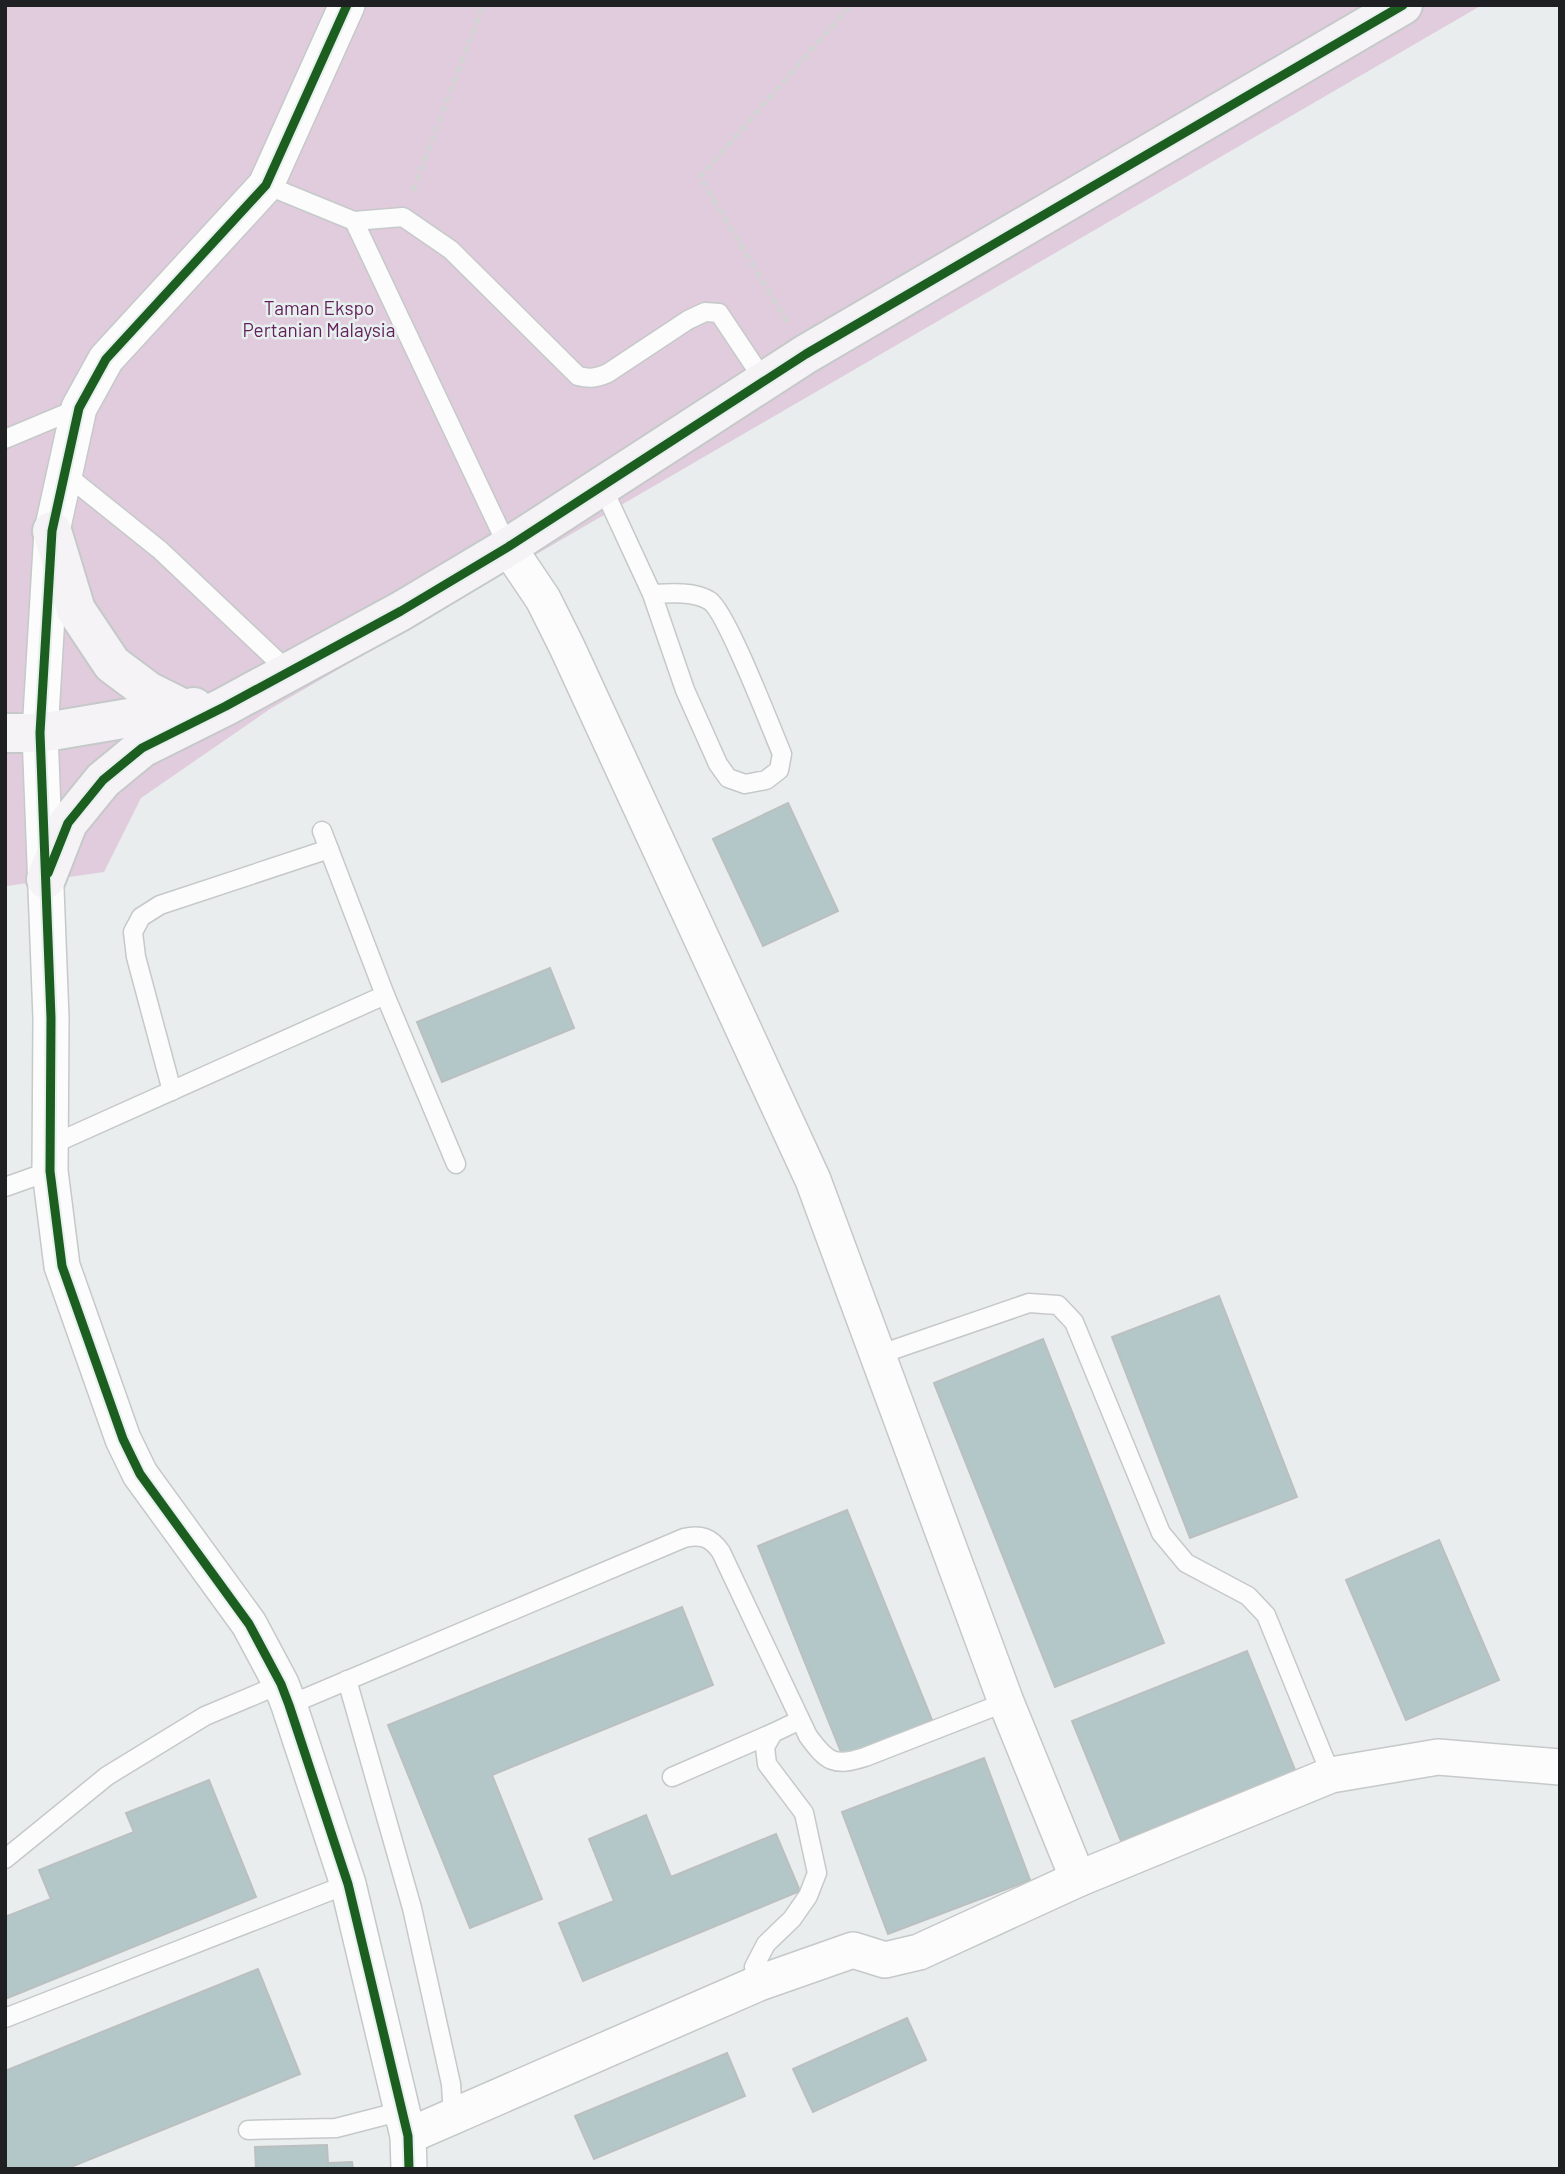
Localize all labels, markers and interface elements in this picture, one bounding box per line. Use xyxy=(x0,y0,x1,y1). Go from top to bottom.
park label: Taman Ekspo Pertanian Malaysia xyxy=(243,296,395,341)

